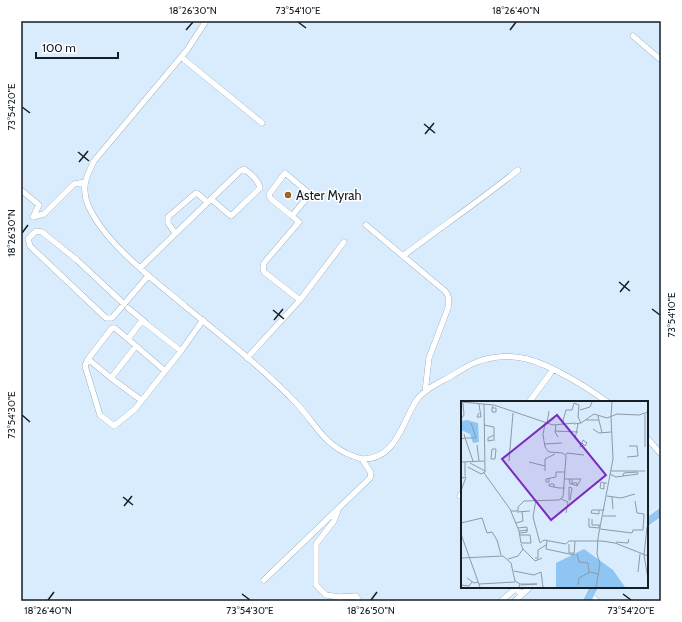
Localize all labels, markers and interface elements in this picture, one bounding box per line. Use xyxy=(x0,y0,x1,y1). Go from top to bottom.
text: 18°26'30"N xyxy=(169,4,217,17)
text: 73°54'10"E xyxy=(275,4,321,17)
text: 18°26'40"N xyxy=(492,4,540,17)
scale bar xyxy=(36,34,118,60)
text: 100 m xyxy=(42,40,76,55)
text: 73°54'20"E xyxy=(5,83,18,131)
place label: Aster Myrah xyxy=(296,187,362,203)
marker: Aster Myrah xyxy=(283,190,293,200)
text: 18°26'30"N xyxy=(5,209,18,257)
text: 73°54'10"E xyxy=(665,292,678,338)
text: 73°54'30"E xyxy=(5,391,18,439)
inset map xyxy=(461,401,648,588)
text: 18°26'40"N xyxy=(24,604,72,617)
text: 73°54'30"E xyxy=(226,604,274,617)
text: 18°26'50"N xyxy=(347,604,395,617)
text: 73°54'20"E xyxy=(607,604,655,617)

